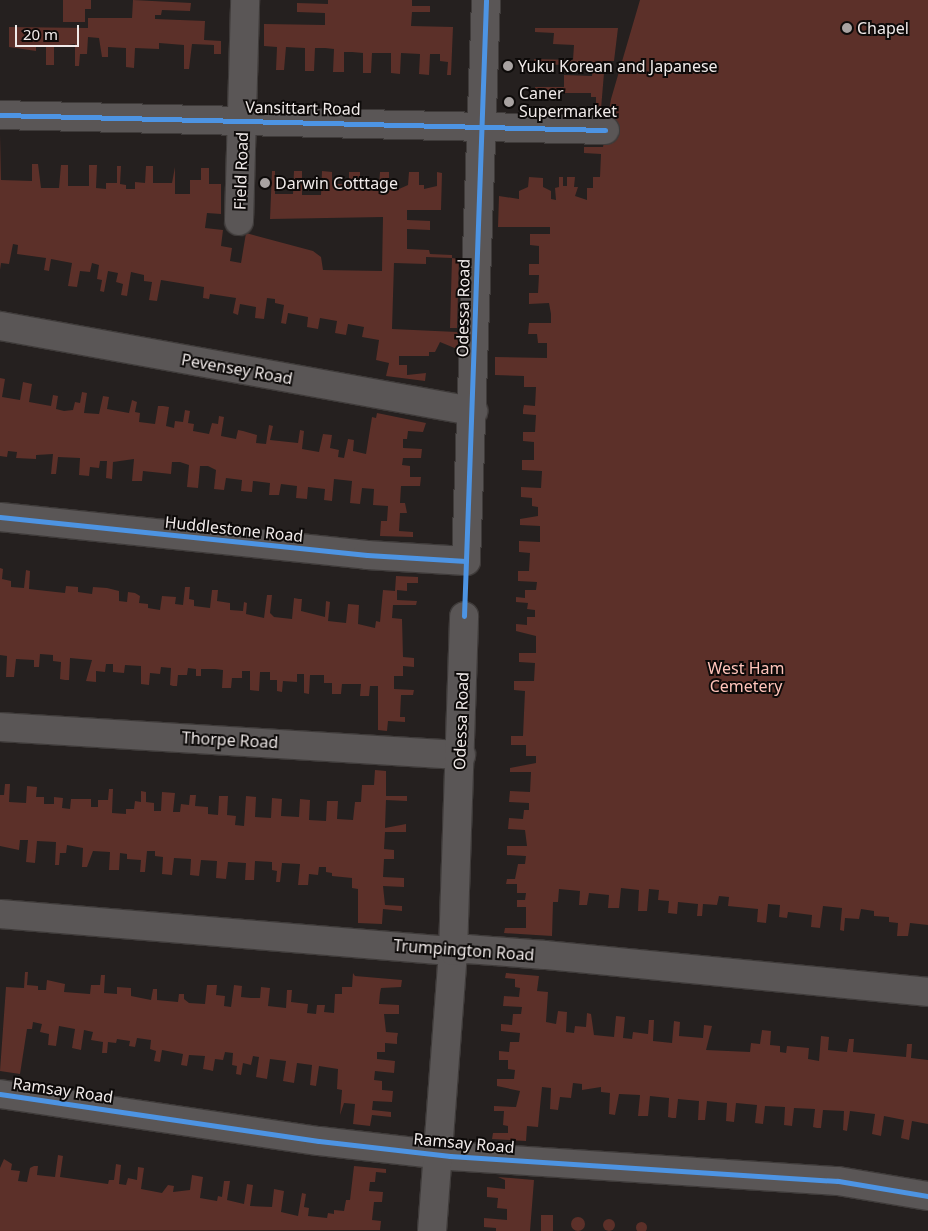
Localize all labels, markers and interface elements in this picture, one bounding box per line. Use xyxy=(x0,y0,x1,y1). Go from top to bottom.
scale bar xyxy=(18,15,81,47)
place label: Chapel xyxy=(857,18,909,38)
marker: Chapel xyxy=(841,22,853,34)
text: 20 m xyxy=(23,24,58,44)
place label: Yuku Korean and Japanese xyxy=(518,56,718,76)
marker: Yuku Korean and Japanese xyxy=(502,60,514,72)
place label: Caner Supermarket xyxy=(519,83,617,121)
marker: Caner Supermarket xyxy=(503,96,515,108)
street label: Vansittart Road xyxy=(245,97,361,119)
street label: Field Road xyxy=(230,132,252,210)
place label: Darwin Cotttage xyxy=(275,173,398,193)
marker: Darwin Cotttage xyxy=(259,177,271,189)
street label: Odessa Road xyxy=(453,259,473,357)
street label: Pevensey Road xyxy=(180,350,294,388)
street label: Huddlestone Road xyxy=(164,512,304,546)
park label: West Ham Cemetery xyxy=(708,658,784,696)
street label: Odessa Road xyxy=(450,672,472,770)
street label: Thorpe Road xyxy=(181,728,279,752)
street label: Trumpington Road xyxy=(393,935,535,965)
street label: Ramsay Road xyxy=(12,1073,114,1107)
street label: Ramsay Road xyxy=(413,1129,515,1157)

